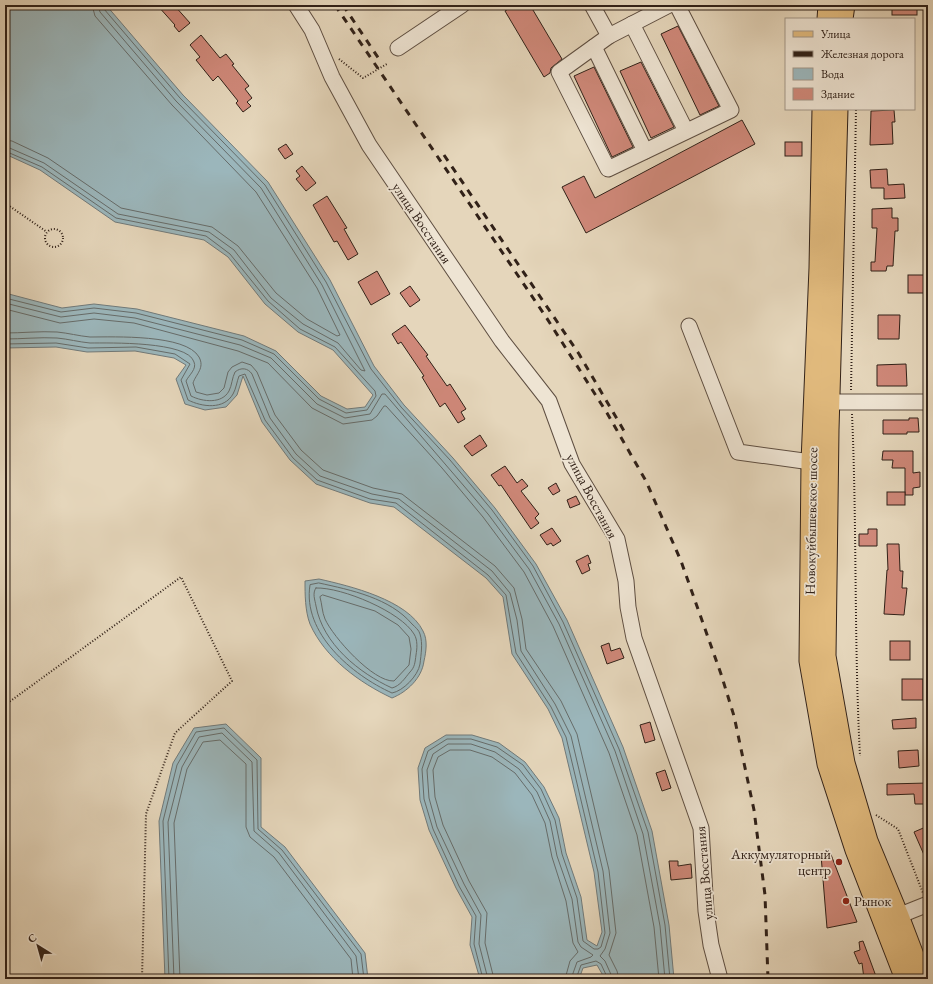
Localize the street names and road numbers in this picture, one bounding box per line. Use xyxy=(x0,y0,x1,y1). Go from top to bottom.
street label: улица Восстания xyxy=(388,179,456,267)
street label: Новокуйбышевское шоссе xyxy=(801,447,821,595)
street label: улица Восстания xyxy=(562,450,622,542)
street label: улица Восстания xyxy=(691,825,717,921)

